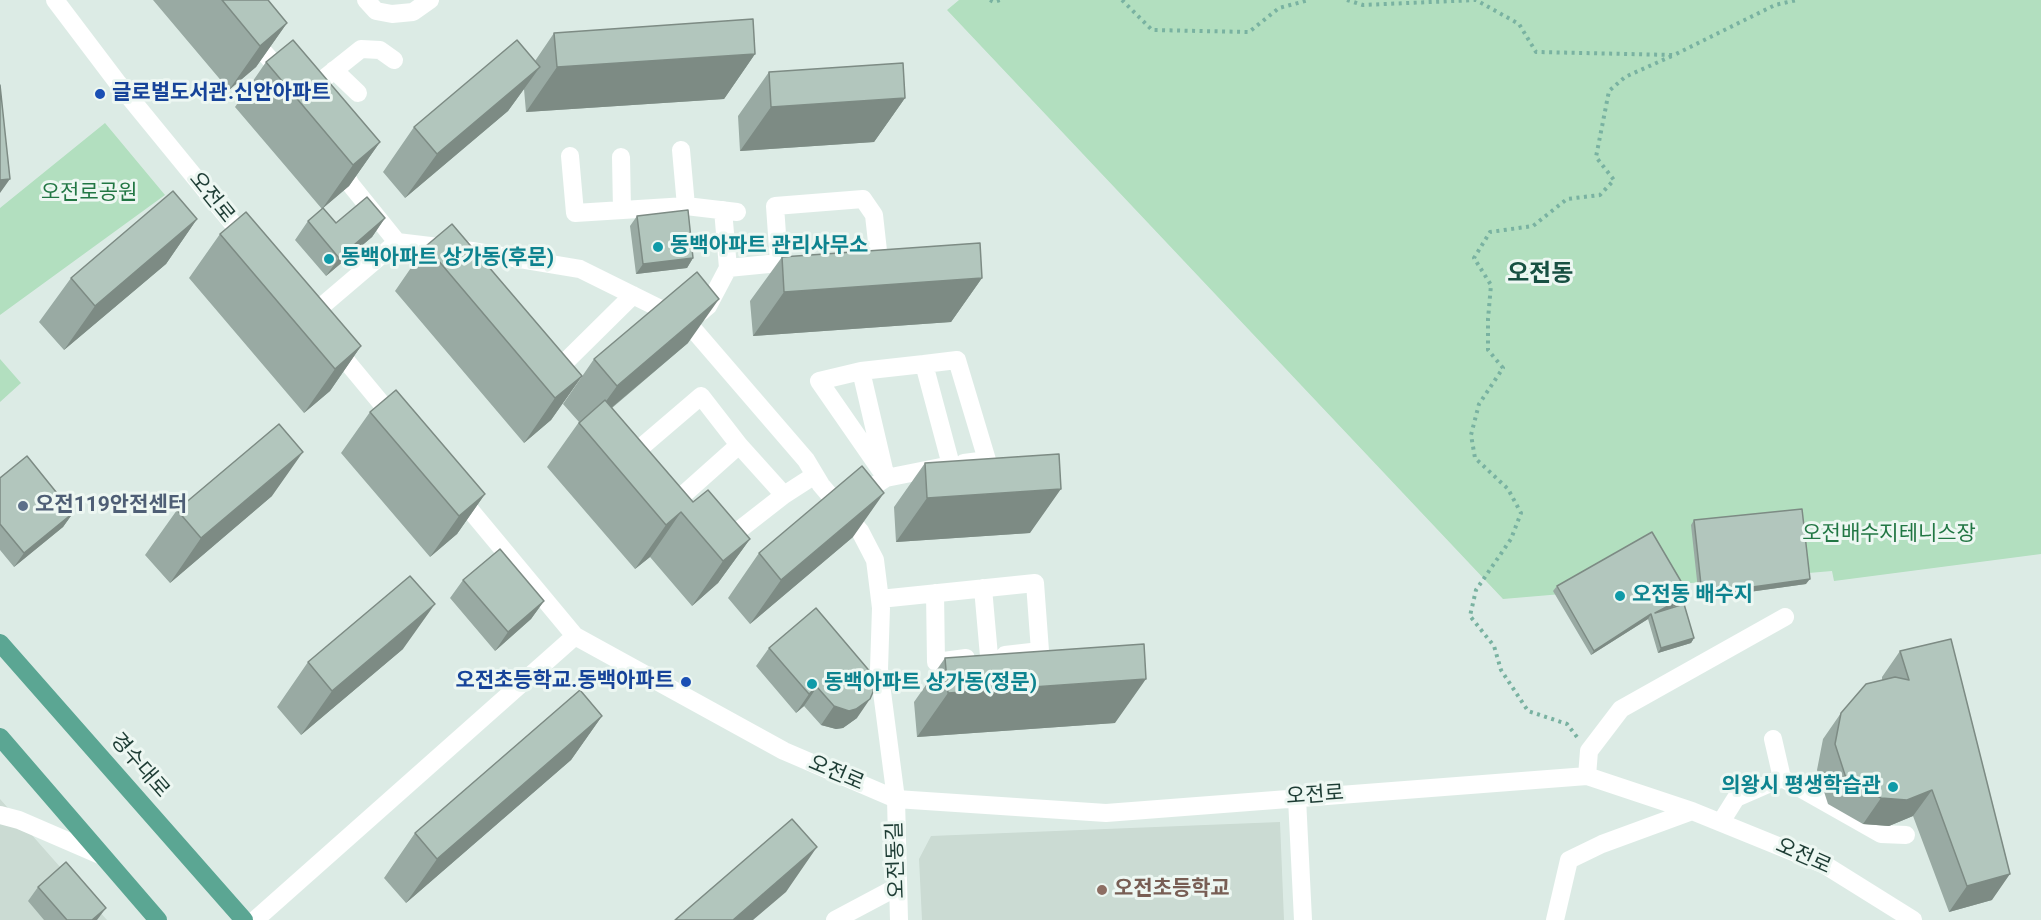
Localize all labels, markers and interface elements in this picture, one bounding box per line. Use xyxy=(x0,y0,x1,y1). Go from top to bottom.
place label: 글로벌도서관.신안아파트 xyxy=(112,81,331,107)
marker: 글로벌도서관.신안아파트 xyxy=(93,87,107,101)
street label: 오전로 xyxy=(183,168,239,228)
park label: 오전로공원 xyxy=(41,181,137,207)
place label: 동백아파트 관리사무소 xyxy=(670,234,868,260)
marker: 동백아파트 관리사무소 xyxy=(651,240,665,254)
place label: 동백아파트 상가동(후문) xyxy=(341,246,554,272)
marker: 동백아파트 상가동(후문) xyxy=(322,252,336,266)
district label: 오전동 xyxy=(1507,261,1573,289)
place label: 오전119안전센터 xyxy=(35,493,187,519)
marker: 오전119안전센터 xyxy=(16,499,30,513)
park label: 오전배수지테니스장 xyxy=(1802,522,1976,548)
place label: 오전동 배수지 xyxy=(1632,583,1753,609)
marker: 오전동 배수지 xyxy=(1613,589,1627,603)
place label: 오전초등학교.동백아파트 xyxy=(455,669,674,695)
place label: 동백아파트 상가동(정문) xyxy=(824,671,1037,697)
marker: 오전초등학교.동백아파트 xyxy=(679,675,693,689)
marker: 동백아파트 상가동(정문) xyxy=(805,677,819,691)
street label: 경수대로 xyxy=(104,729,174,803)
street label: 오전로 xyxy=(804,751,868,797)
place label: 의왕시 평생학습관 xyxy=(1721,774,1881,800)
marker: 의왕시 평생학습관 xyxy=(1886,780,1900,794)
street label: 오전로 xyxy=(1285,781,1345,811)
street label: 오전동길 xyxy=(883,821,911,899)
street label: 오전로 xyxy=(1771,834,1835,880)
place label: 오전초등학교 xyxy=(1114,877,1230,903)
marker: 오전초등학교 xyxy=(1095,883,1109,897)

